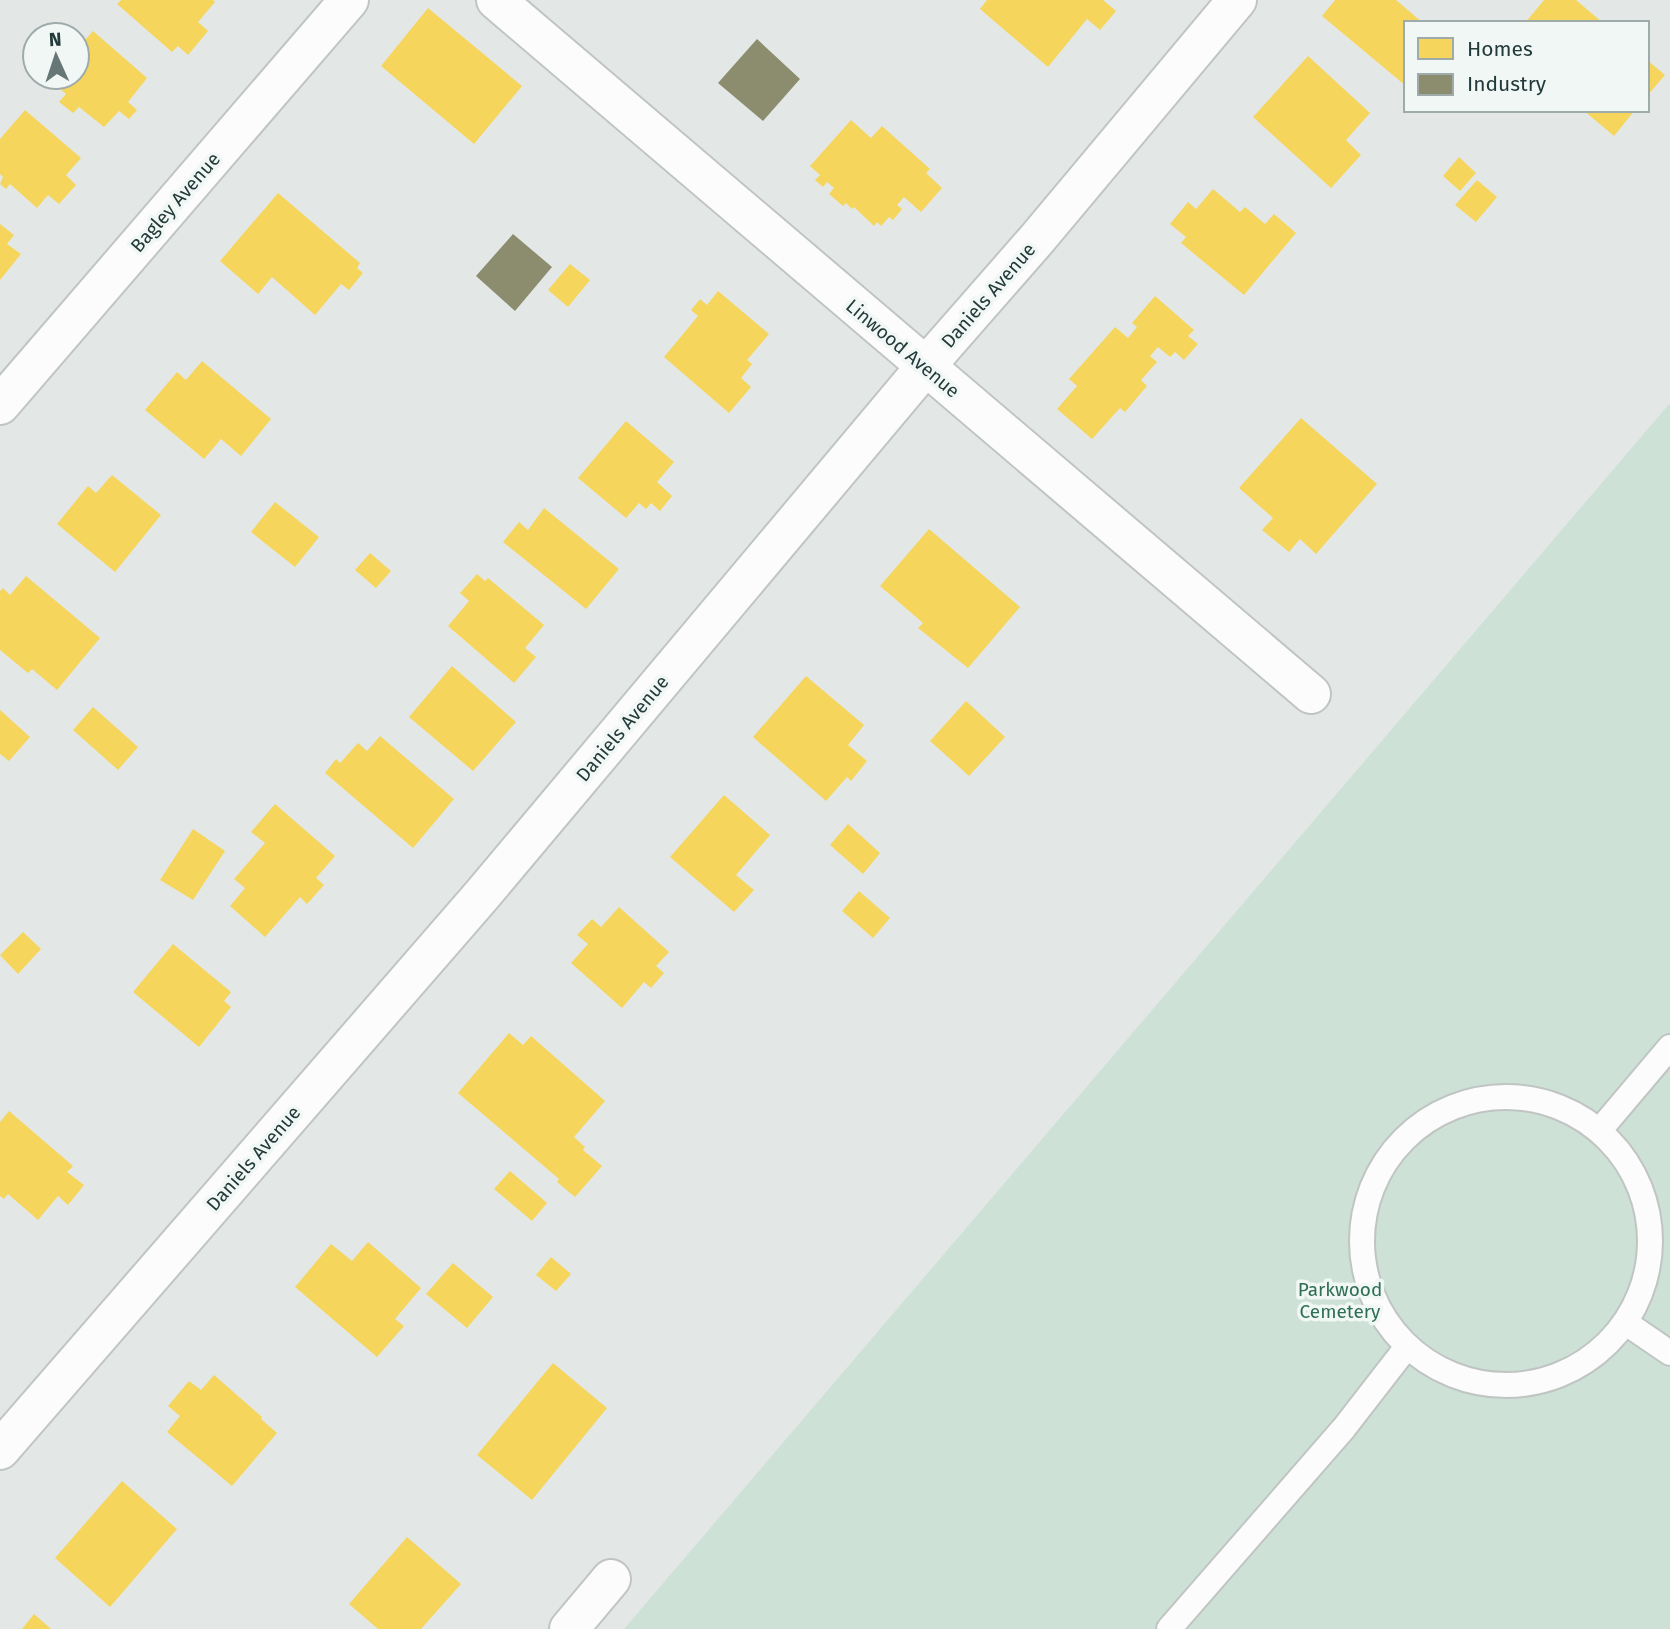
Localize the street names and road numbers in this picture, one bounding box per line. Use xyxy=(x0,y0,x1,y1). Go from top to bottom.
street label: Bagley Avenue xyxy=(126,148,225,257)
street label: Daniels Avenue xyxy=(936,238,1040,353)
street label: Linwood Avenue xyxy=(841,294,964,403)
street label: Daniels Avenue xyxy=(571,670,674,786)
street label: Daniels Avenue xyxy=(201,1101,305,1216)

